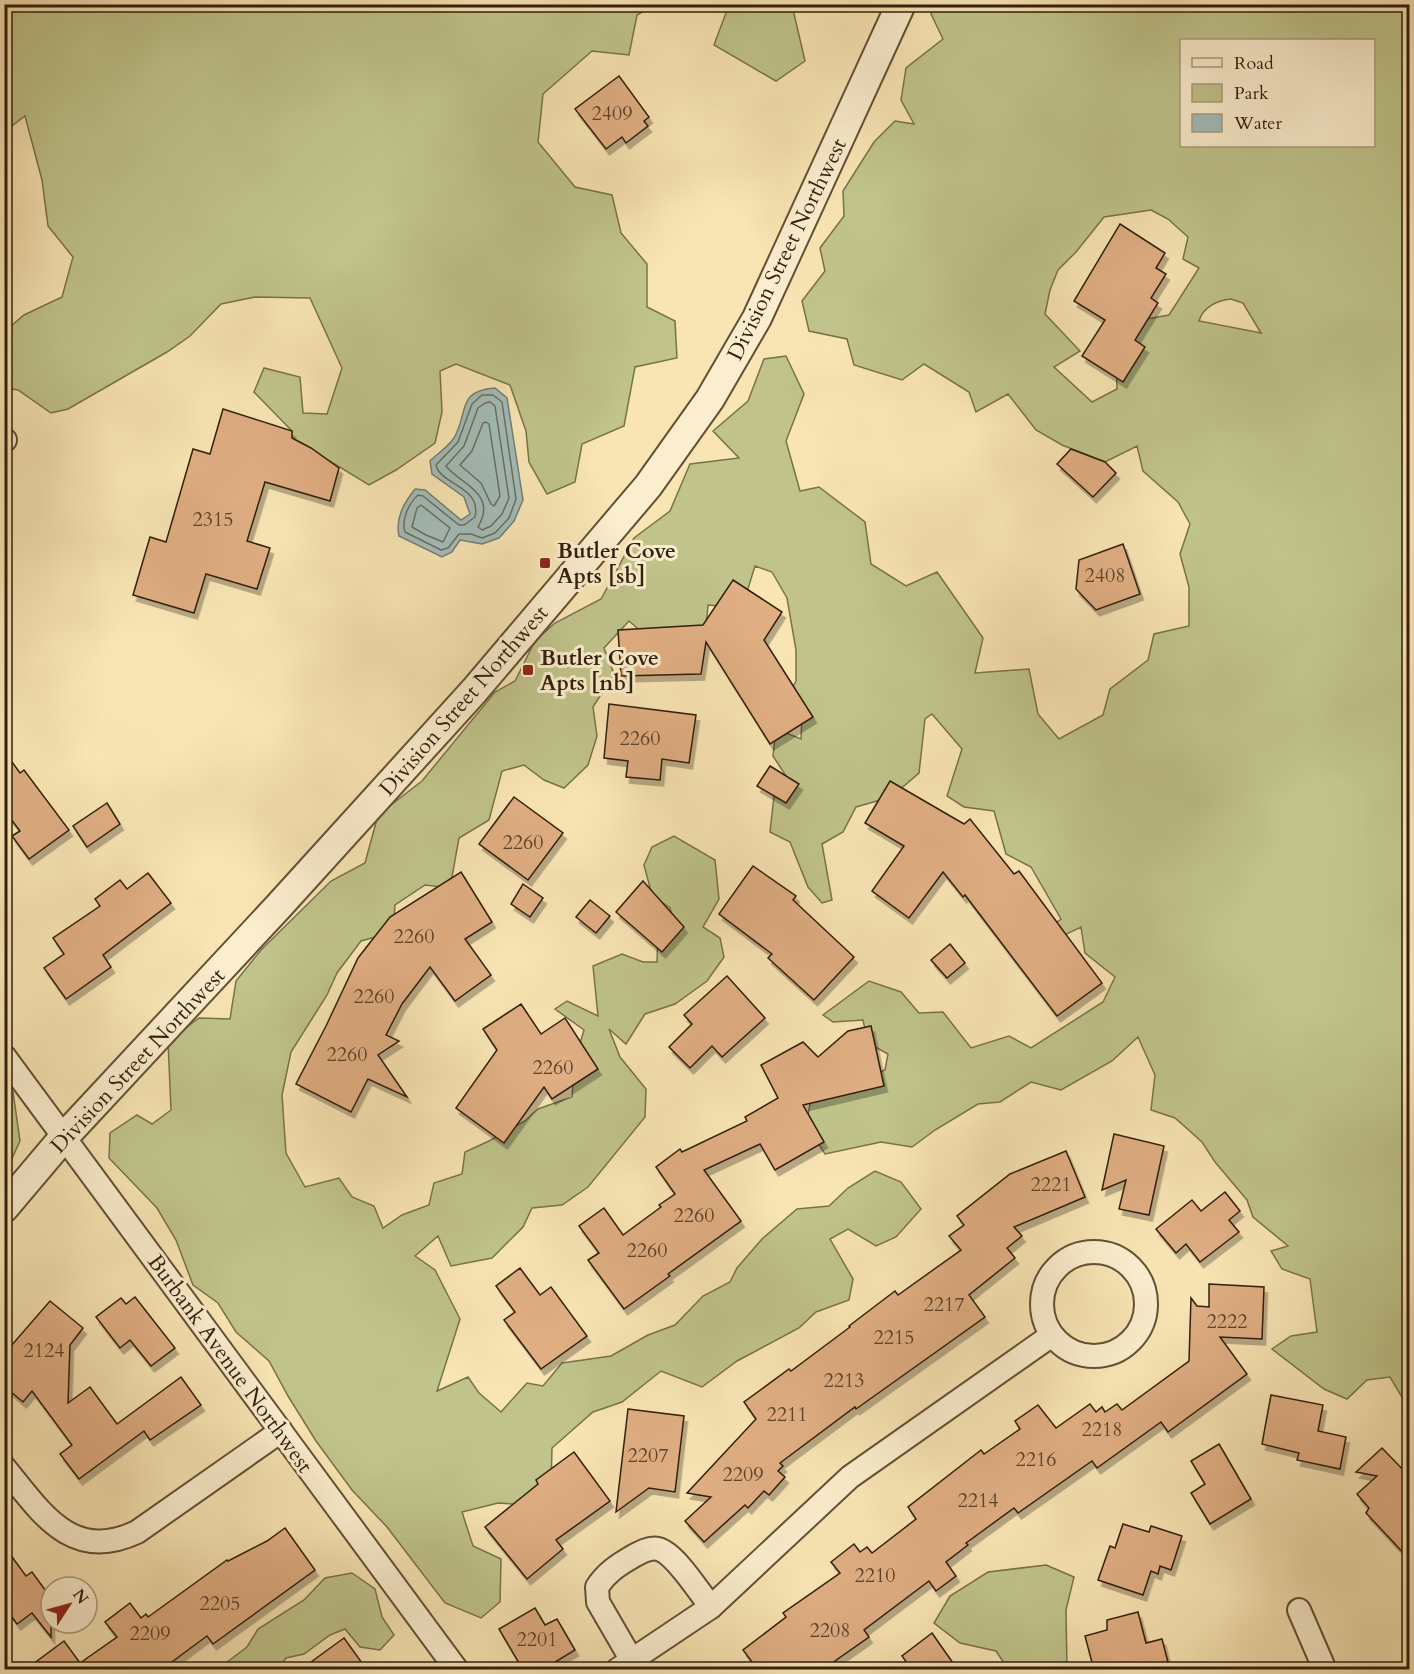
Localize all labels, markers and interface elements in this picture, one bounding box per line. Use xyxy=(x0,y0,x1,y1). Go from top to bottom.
legend xyxy=(1180,39,1375,147)
text: Road xyxy=(1234,51,1274,76)
text: Park xyxy=(1234,81,1269,106)
house number: 2409 xyxy=(592,100,632,127)
text: Water xyxy=(1233,111,1283,136)
street label: Division Street Northwest xyxy=(720,133,854,366)
house number: 2315 xyxy=(193,506,233,533)
place label: Butler Cove Apts [sb] xyxy=(557,536,676,591)
marker: Butler Cove Apts [sb] xyxy=(538,556,552,570)
house number: 2408 xyxy=(1085,562,1125,589)
street label: Division Street Northwest xyxy=(372,599,555,802)
place label: Butler Cove Apts [nb] xyxy=(540,643,659,698)
marker: Butler Cove Apts [nb] xyxy=(521,663,535,677)
house number: 2260 xyxy=(620,725,660,752)
house number: 2260 xyxy=(503,829,543,856)
house number: 2260 xyxy=(394,923,434,950)
street label: Division Street Northwest xyxy=(44,961,232,1160)
house number: 2260 xyxy=(354,983,394,1010)
house number: 2260 xyxy=(327,1041,367,1068)
house number: 2260 xyxy=(533,1054,573,1081)
house number: 2221 xyxy=(1031,1171,1071,1198)
house number: 2260 xyxy=(674,1202,714,1229)
house number: 2260 xyxy=(627,1237,667,1264)
street label: Burbank Avenue Northwest xyxy=(141,1248,320,1479)
house number: 2217 xyxy=(924,1291,964,1318)
house number: 2222 xyxy=(1207,1308,1247,1335)
house number: 2215 xyxy=(874,1324,914,1351)
house number: 2124 xyxy=(24,1337,64,1364)
house number: 2213 xyxy=(824,1367,864,1394)
house number: 2211 xyxy=(767,1401,807,1428)
house number: 2218 xyxy=(1082,1416,1122,1443)
house number: 2207 xyxy=(628,1442,668,1469)
house number: 2216 xyxy=(1016,1446,1056,1473)
house number: 2209 xyxy=(723,1461,763,1488)
house number: 2214 xyxy=(958,1487,998,1514)
house number: 2210 xyxy=(855,1562,895,1589)
north arrow xyxy=(39,1575,99,1635)
text: N xyxy=(67,1585,93,1609)
house number: 2205 xyxy=(200,1590,240,1617)
house number: 2208 xyxy=(810,1617,850,1644)
house number: 2209 xyxy=(130,1620,170,1647)
house number: 2201 xyxy=(517,1626,557,1653)

